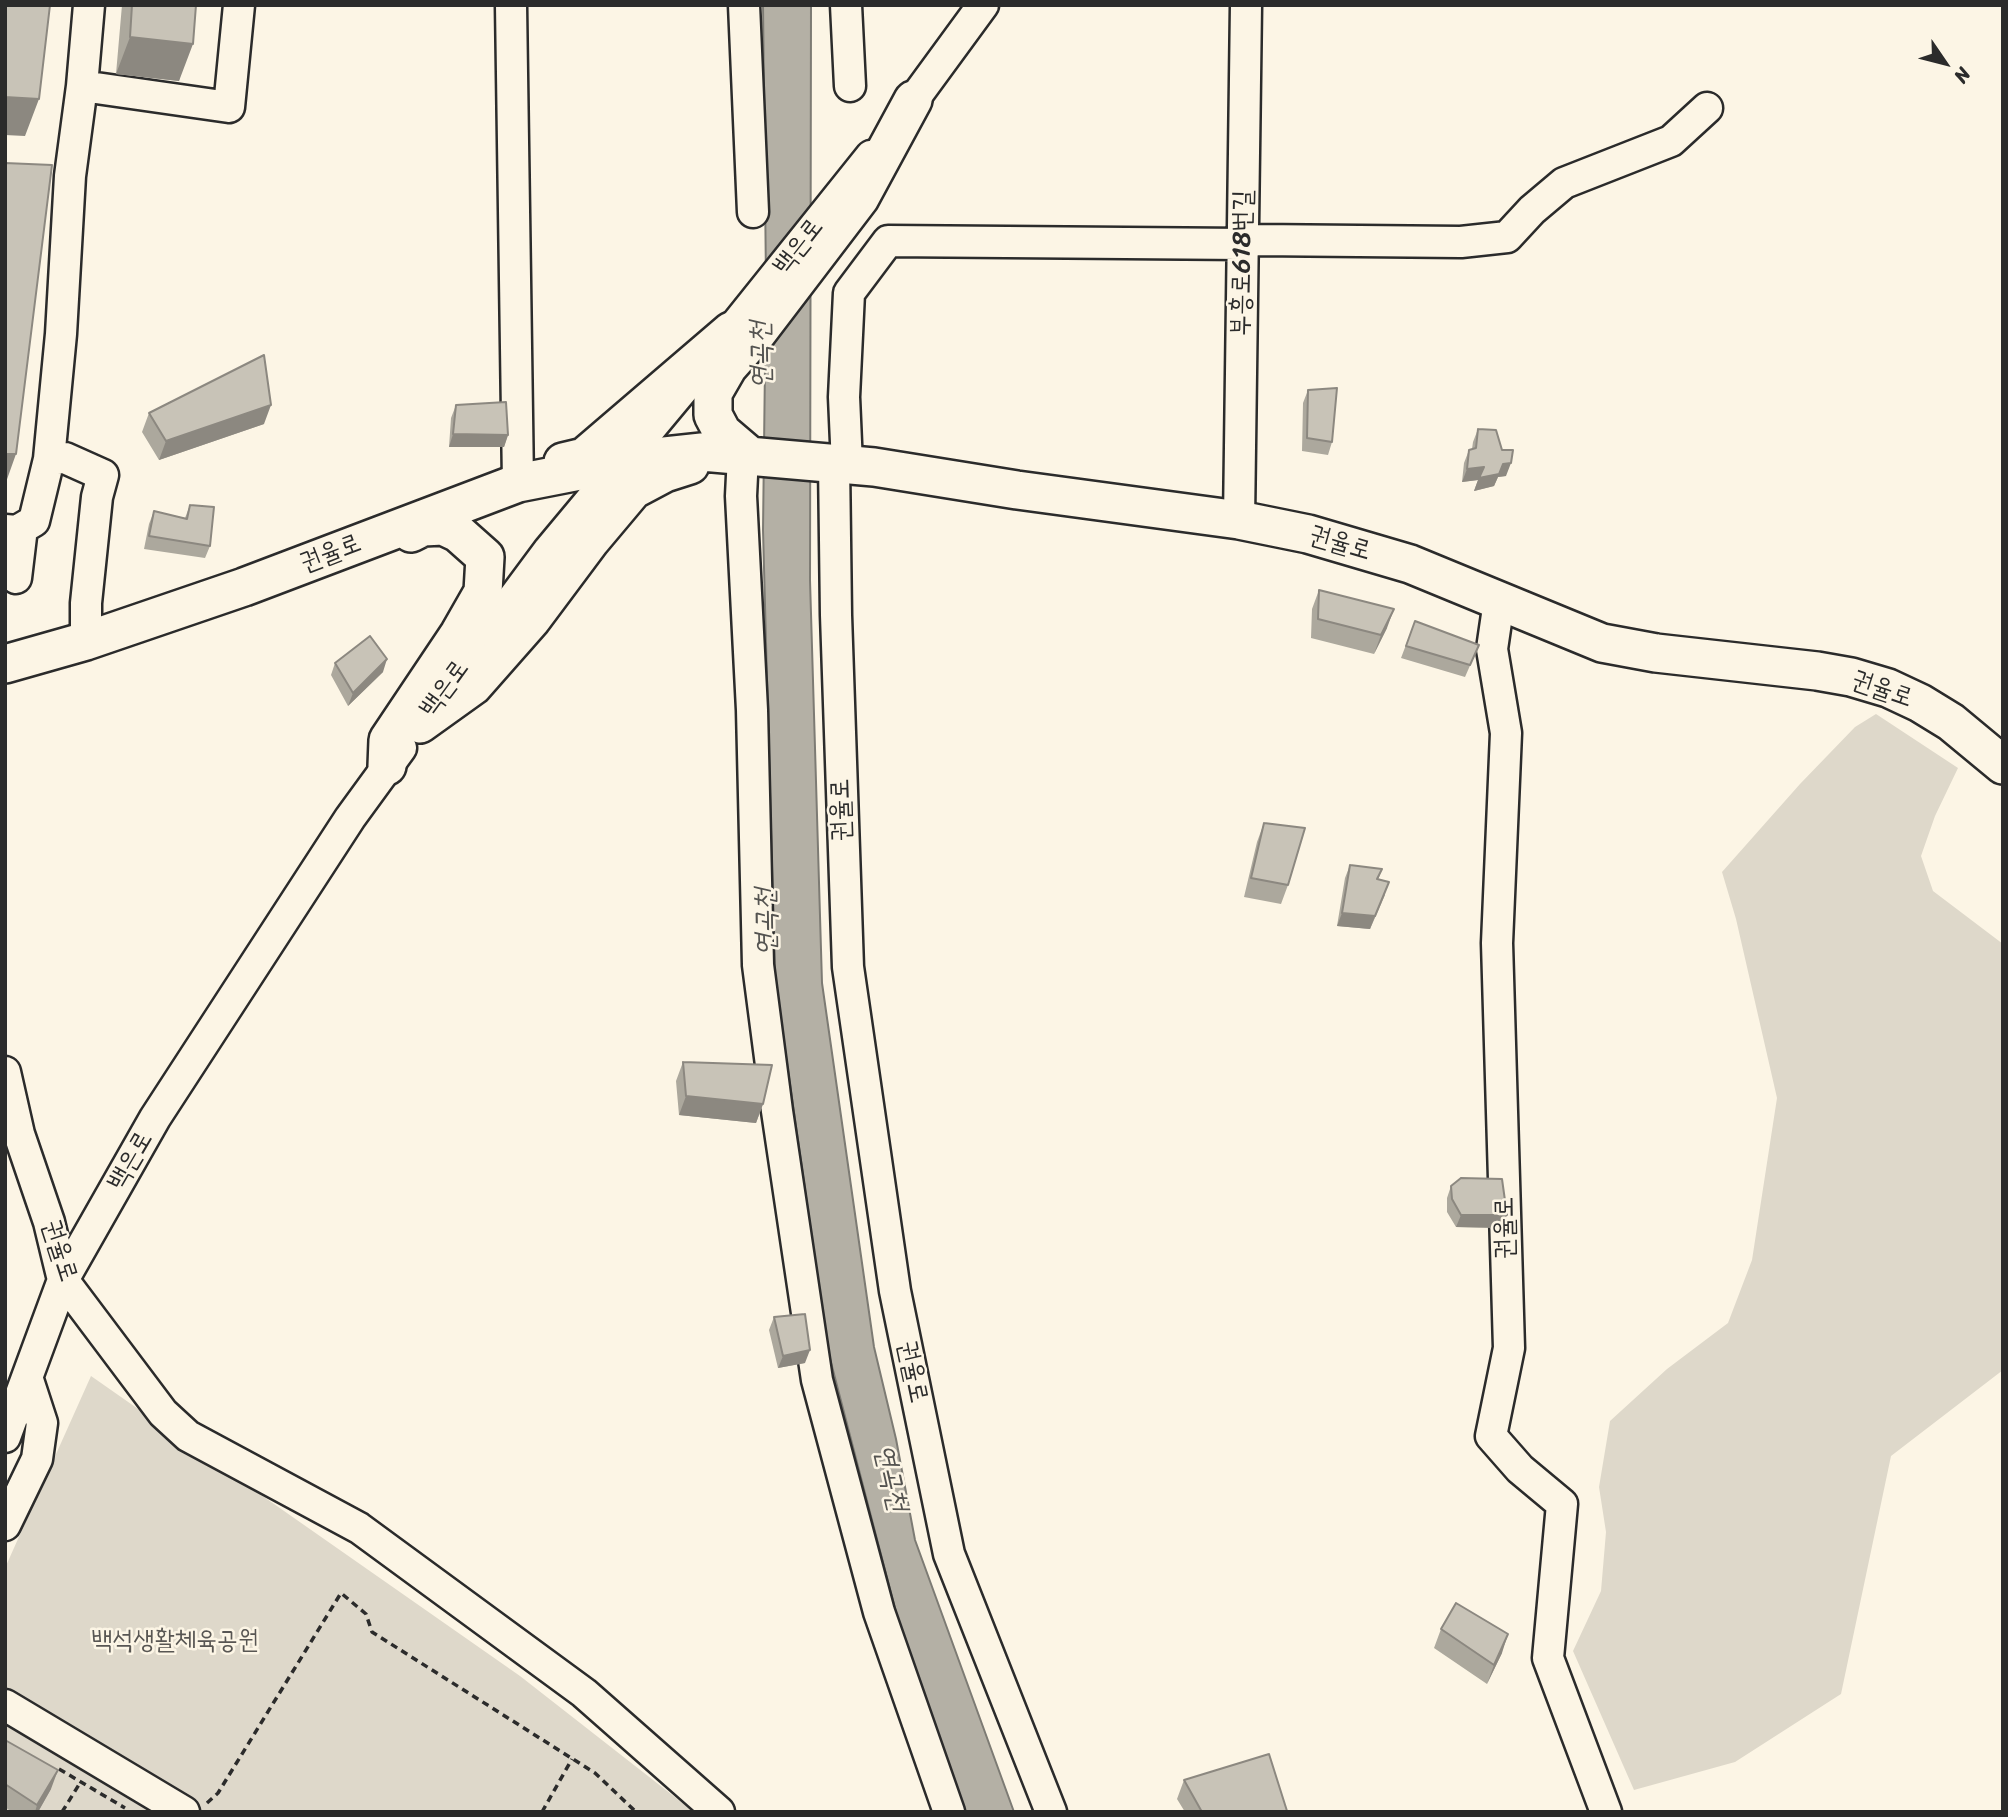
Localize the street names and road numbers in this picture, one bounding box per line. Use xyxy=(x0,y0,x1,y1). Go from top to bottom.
street label: 부흥로618번길 xyxy=(1226,190,1260,336)
street label: 백은로 xyxy=(767,213,831,281)
street label: 권율로 xyxy=(1306,520,1374,568)
street label: 권율로 xyxy=(296,528,366,580)
street label: 백은로 xyxy=(414,654,476,724)
street label: 권율로 xyxy=(1847,665,1917,715)
street label: 권율로 xyxy=(825,778,859,842)
street label: 백은로 xyxy=(102,1126,160,1196)
street label: 권율로 xyxy=(1490,1196,1522,1260)
street label: 권율로 xyxy=(34,1216,84,1286)
street label: 권율로 xyxy=(890,1338,934,1406)

